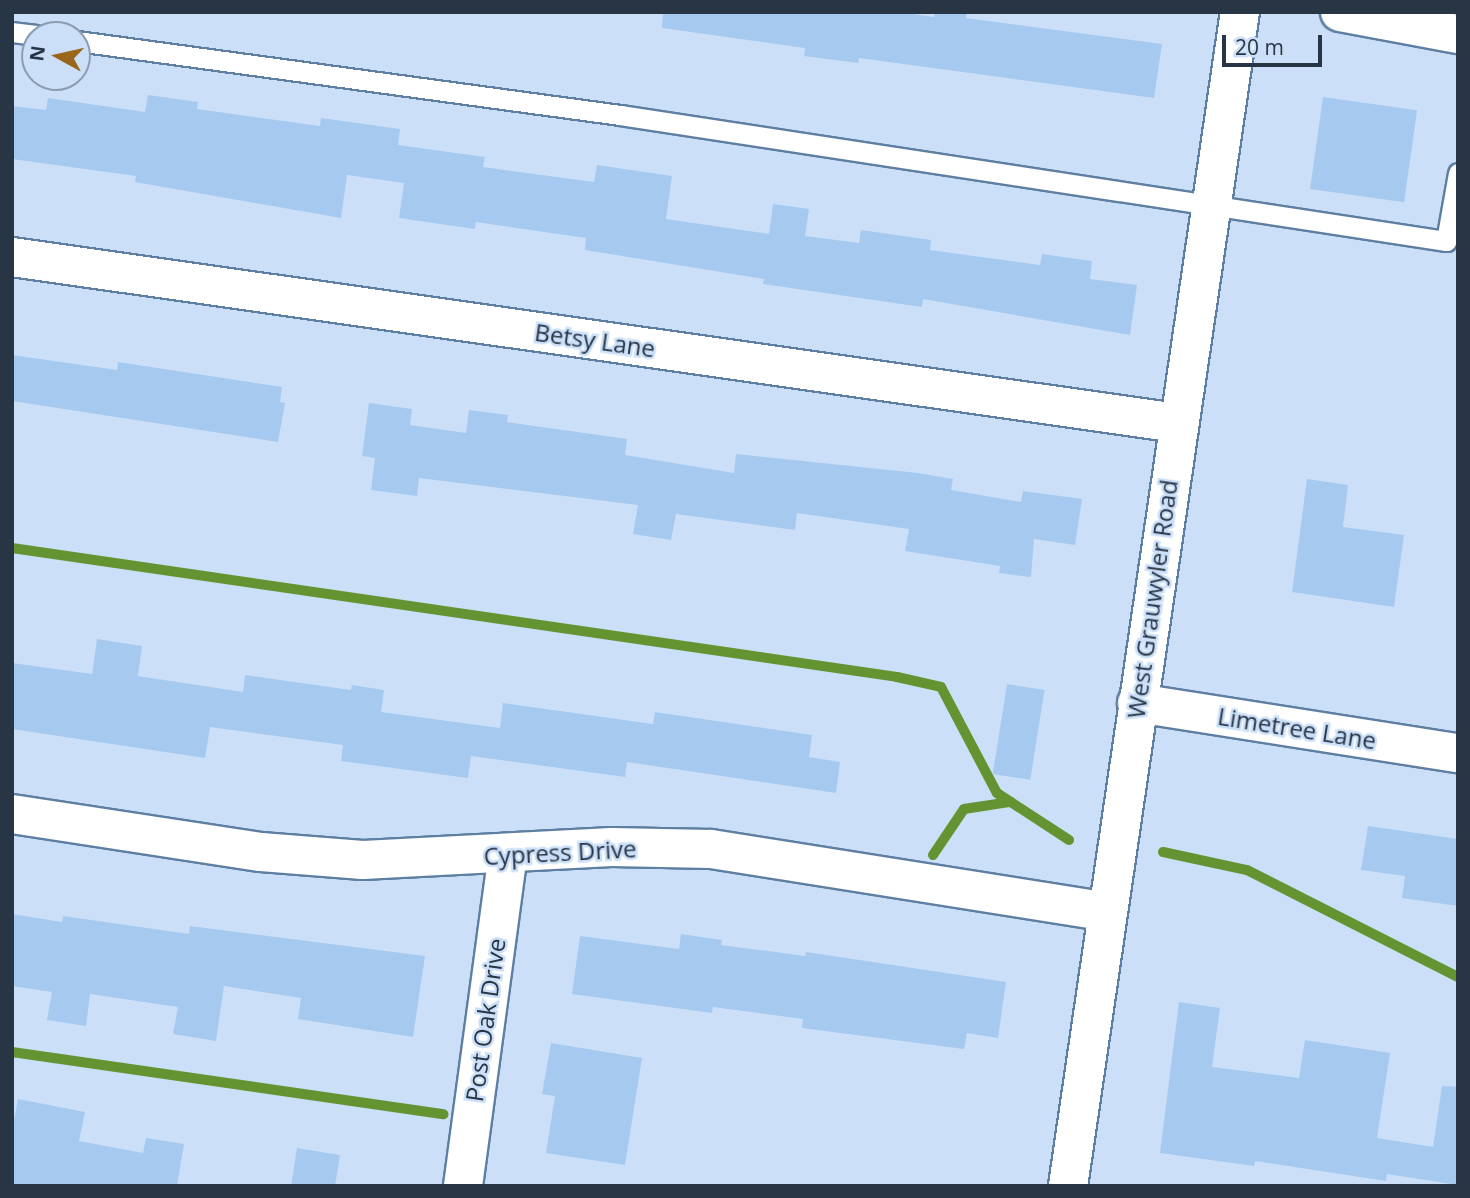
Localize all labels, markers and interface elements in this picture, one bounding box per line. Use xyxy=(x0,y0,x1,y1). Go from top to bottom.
north arrow xyxy=(21,21,91,91)
scale bar xyxy=(1225,21,1325,65)
text: 20 m xyxy=(1235,33,1284,61)
text: N xyxy=(23,44,51,63)
street label: Betsy Lane xyxy=(533,317,657,363)
street label: West Grauwyler Road xyxy=(1121,478,1183,720)
street label: Limetree Lane xyxy=(1216,701,1378,755)
street label: Cypress Drive xyxy=(483,834,637,870)
street label: Post Oak Drive xyxy=(459,936,511,1104)

